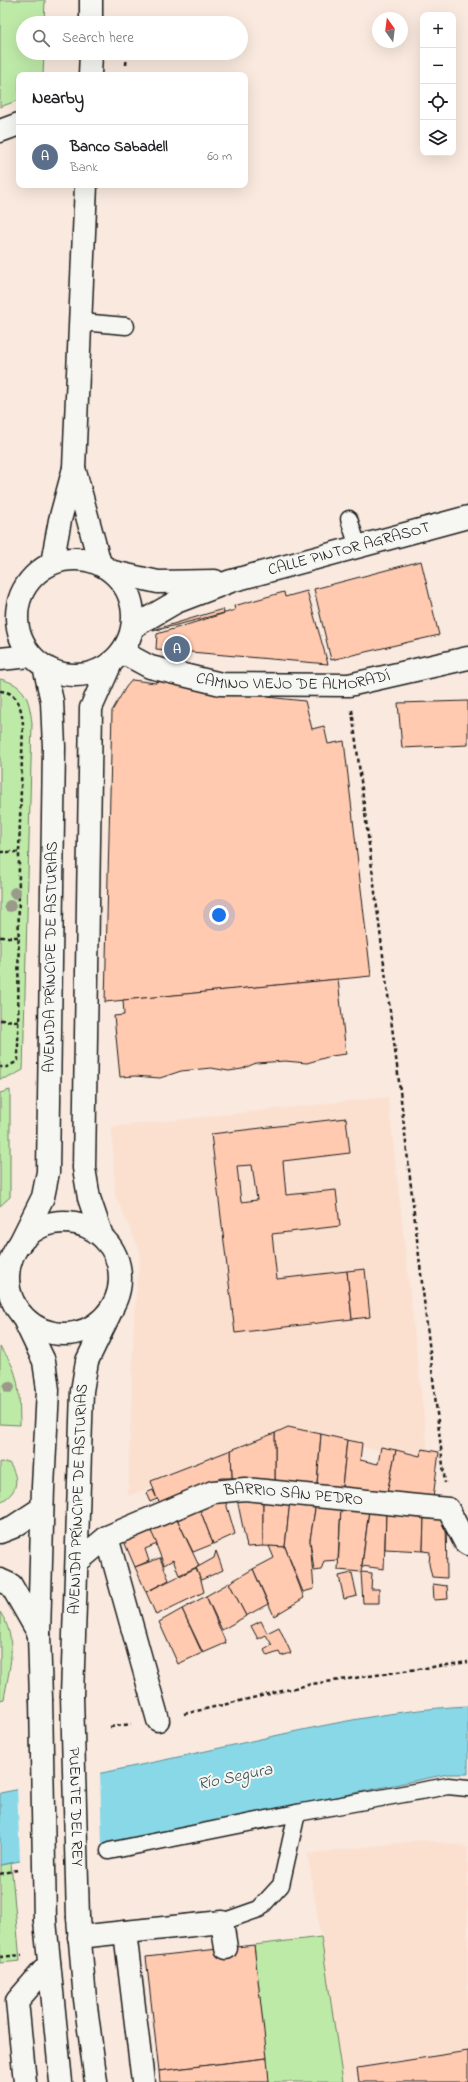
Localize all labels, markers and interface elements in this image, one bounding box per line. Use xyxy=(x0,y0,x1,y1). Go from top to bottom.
north arrow xyxy=(372,12,408,48)
map controls xyxy=(420,12,456,156)
button: + xyxy=(420,12,456,48)
search box xyxy=(16,16,248,60)
icon: search xyxy=(30,27,52,49)
text: Search here xyxy=(62,27,134,49)
button: − xyxy=(420,48,456,84)
button: locate xyxy=(420,84,456,120)
text: Nearby xyxy=(32,86,84,111)
button: layers xyxy=(420,120,456,156)
text: Banco Sabadell xyxy=(70,136,168,158)
text: A xyxy=(41,147,49,166)
text: 60 m xyxy=(207,147,232,166)
text: Bank xyxy=(70,158,98,177)
street label: CALLE PINTOR AGRASOT xyxy=(265,516,433,582)
pin: A xyxy=(164,634,190,664)
street label: CAMINO VIEJO DE ALMORADÍ xyxy=(193,664,393,697)
street label: AVENIDA PRÍNCIPE DE ASTURIAS xyxy=(37,841,65,1073)
your location xyxy=(209,905,229,925)
street label: AVENIDA PRÍNCIPE DE ASTURIAS xyxy=(63,1382,95,1615)
street label: BARRIO SAN PEDRO xyxy=(222,1477,364,1513)
street label: PUENTE DEL REY xyxy=(61,1747,89,1867)
water label: Río Segura xyxy=(195,1757,276,1798)

